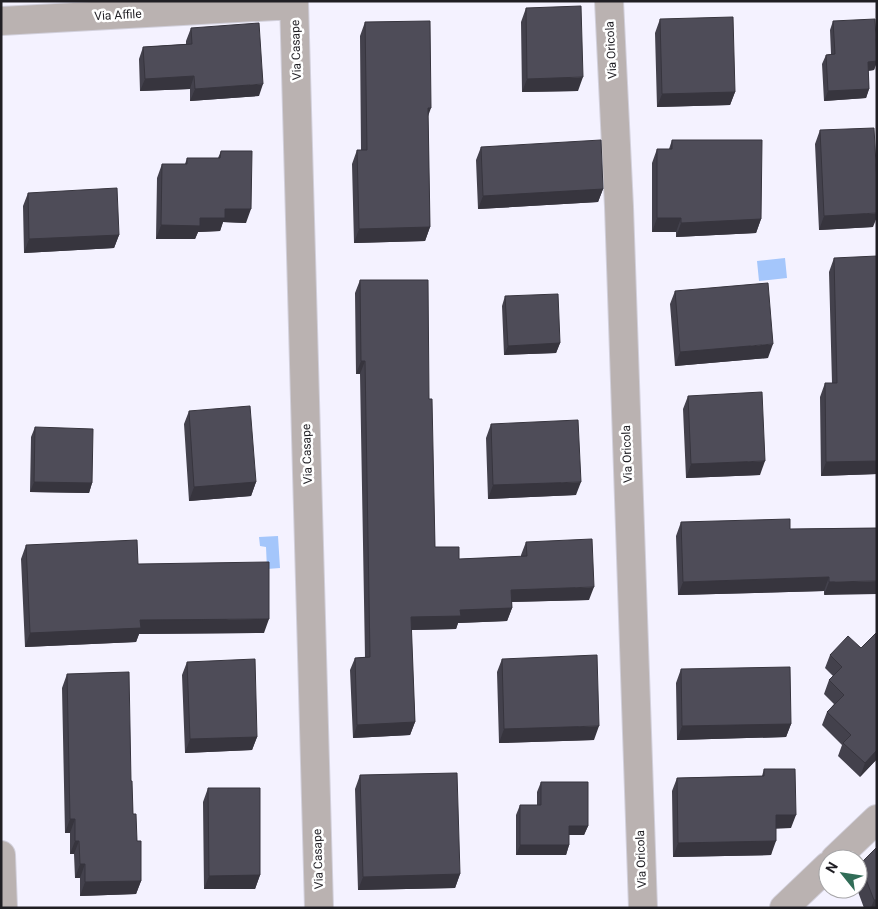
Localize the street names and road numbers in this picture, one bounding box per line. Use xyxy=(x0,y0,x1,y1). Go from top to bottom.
street label: Via Affile xyxy=(94,7,142,23)
street label: Via Casape xyxy=(288,20,304,80)
street label: Via Oricola xyxy=(602,21,620,79)
street label: Via Casape xyxy=(299,424,315,484)
street label: Via Oricola xyxy=(619,425,635,483)
street label: Via Casape xyxy=(310,829,326,889)
street label: Via Oricola xyxy=(633,830,649,888)

